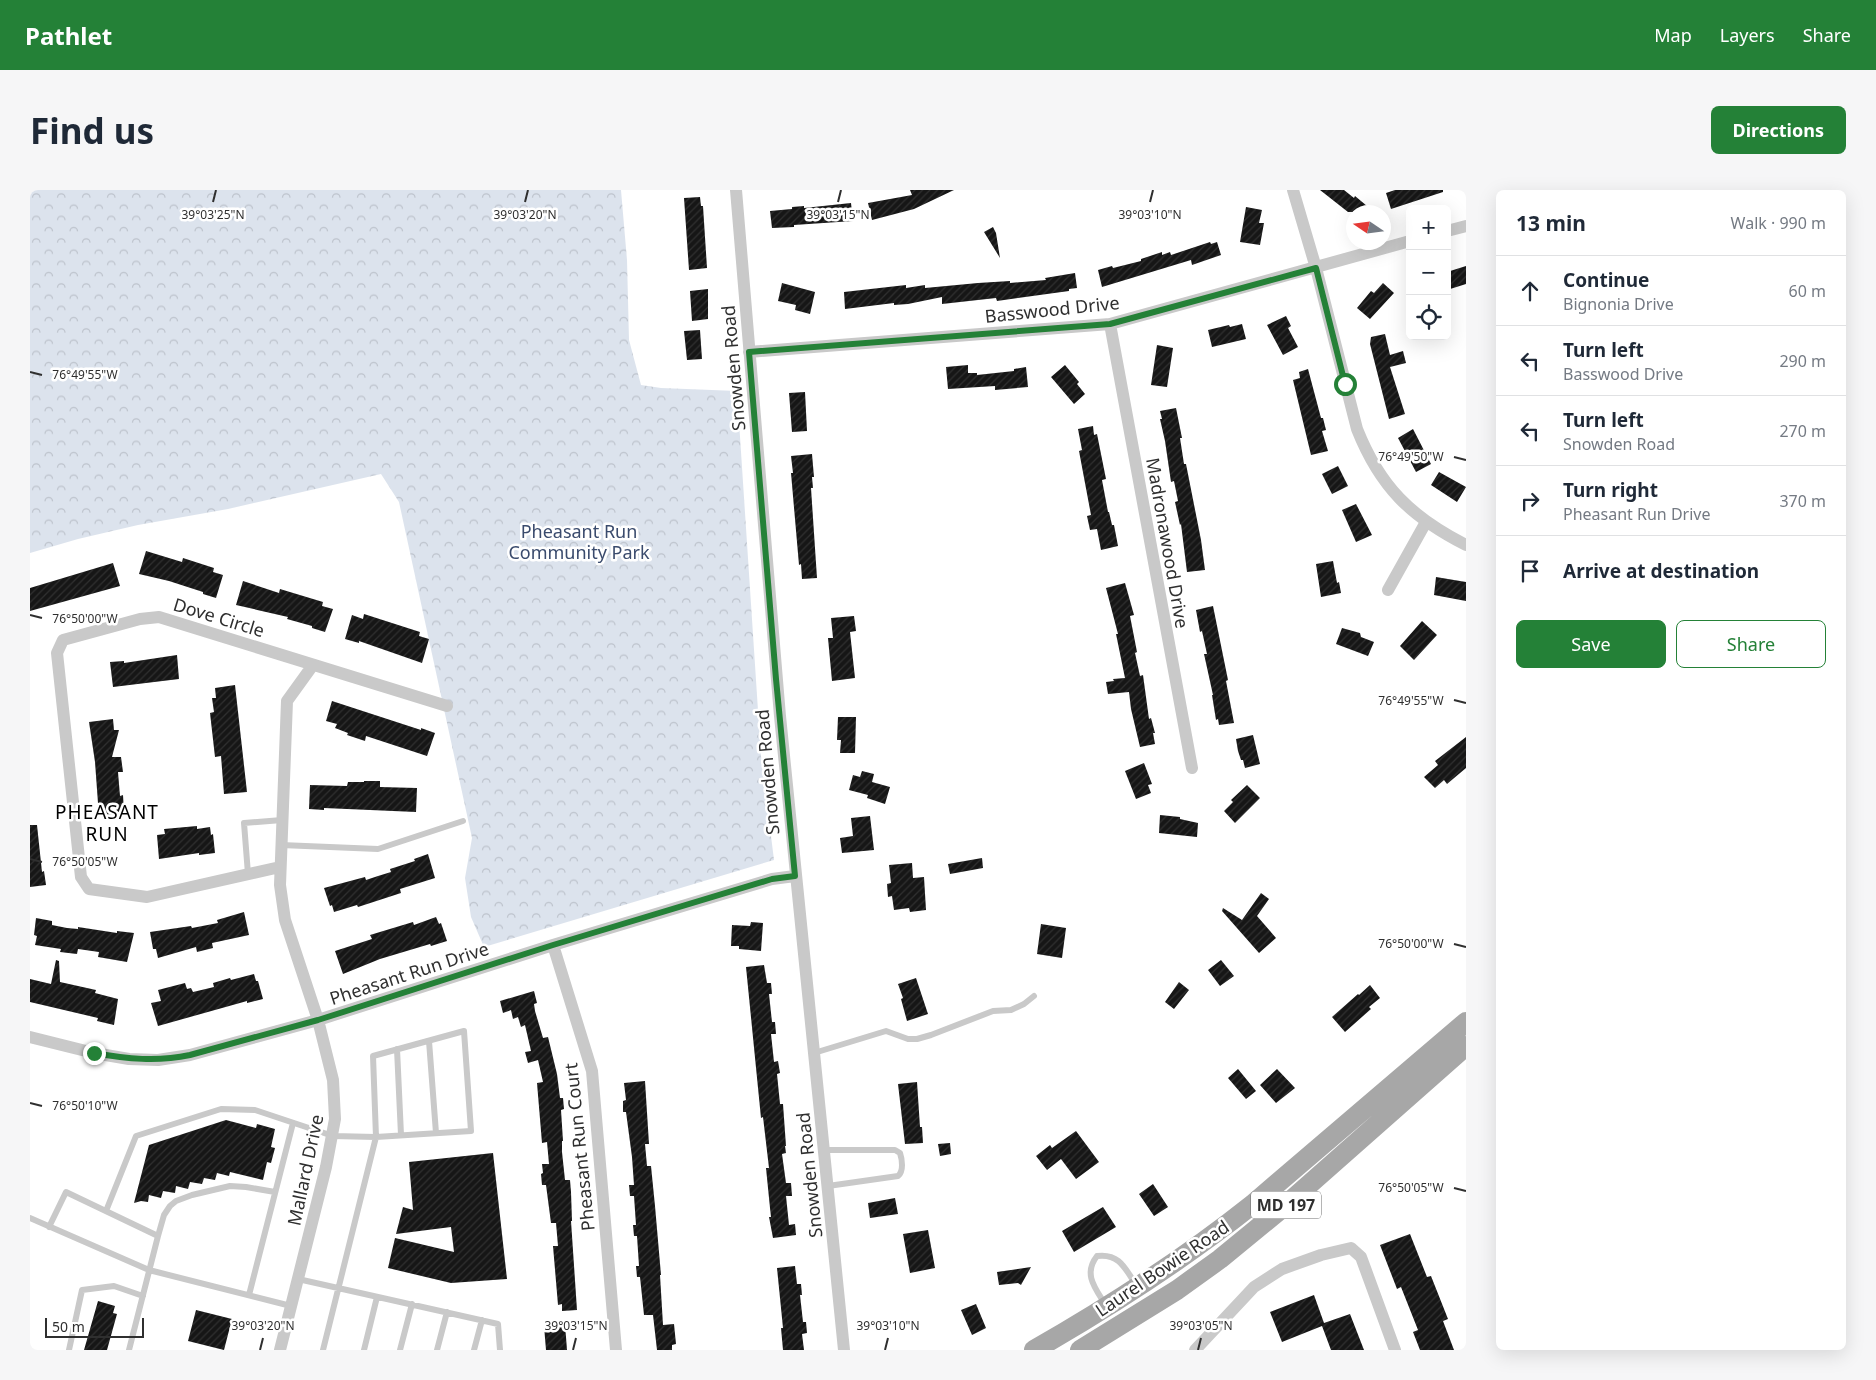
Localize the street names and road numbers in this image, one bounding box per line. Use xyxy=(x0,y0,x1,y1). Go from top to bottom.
street label: Basswood Drive xyxy=(983,290,1121,328)
street label: Snowden Road xyxy=(716,304,750,432)
street label: Madronawood Drive xyxy=(1141,456,1195,630)
street label: Dove Circle xyxy=(170,592,268,642)
street label: Snowden Road xyxy=(750,708,784,836)
street label: Pheasant Run Drive xyxy=(326,936,492,1010)
street label: Pheasant Run Court xyxy=(558,1061,600,1232)
street label: Snowden Road xyxy=(790,1111,828,1239)
street label: Mallard Drive xyxy=(281,1112,329,1228)
road number: MD 197 xyxy=(1251,1192,1321,1218)
street label: Laurel Bowie Road xyxy=(1090,1214,1234,1322)

